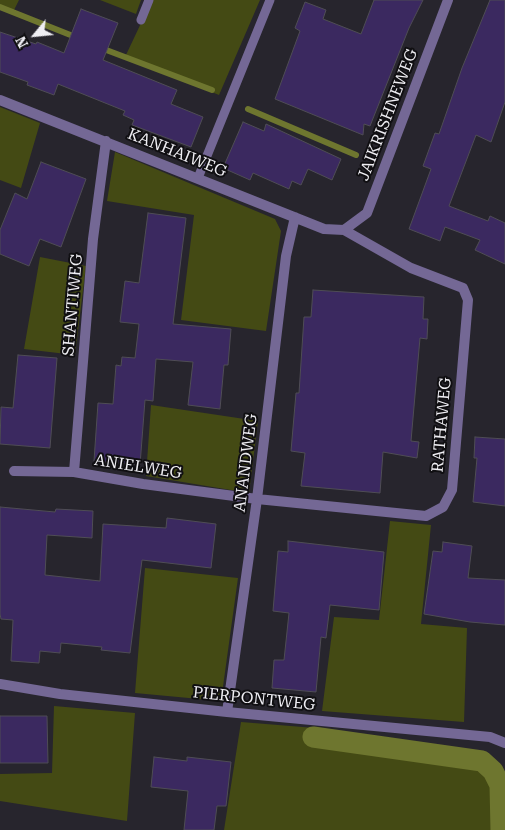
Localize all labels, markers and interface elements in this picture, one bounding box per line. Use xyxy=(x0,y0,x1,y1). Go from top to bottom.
north arrow xyxy=(10,10,60,60)
text: N xyxy=(12,34,31,51)
street label: JAIKRISHNEWEG xyxy=(354,46,422,184)
street label: KANHAIWEG xyxy=(125,124,229,182)
street label: SHANTIWEG xyxy=(59,253,87,357)
street label: RATHAWEG xyxy=(428,377,456,473)
street label: ANANDWEG xyxy=(230,413,262,513)
street label: ANIELWEG xyxy=(93,451,183,483)
street label: PIERPONTWEG xyxy=(192,683,316,715)

